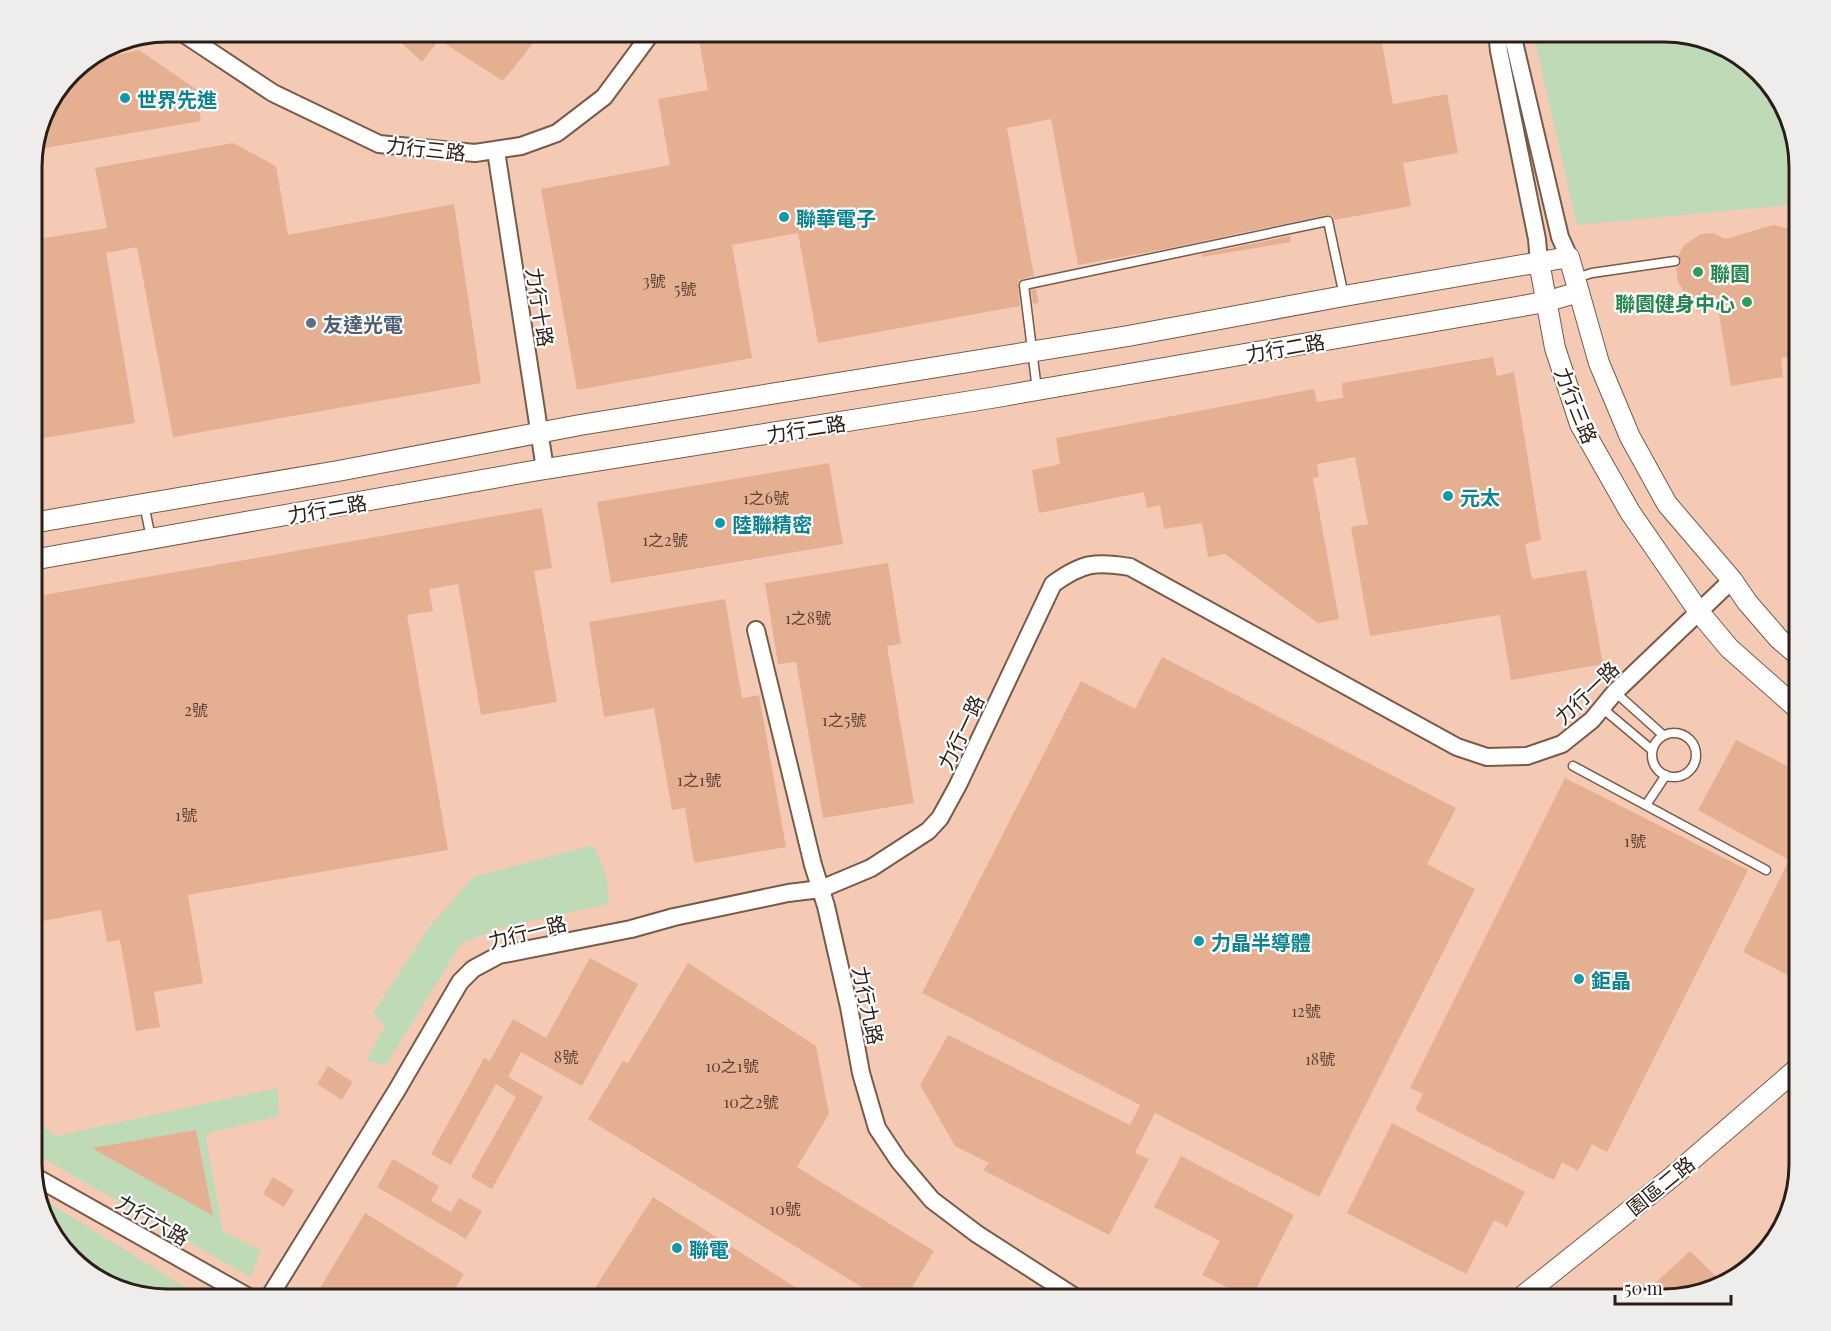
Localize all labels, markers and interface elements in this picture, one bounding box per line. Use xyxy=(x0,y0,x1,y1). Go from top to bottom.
place label: 世界先進 xyxy=(137,85,217,112)
marker: 世界先進 xyxy=(118,91,132,105)
street label: 力行三路 xyxy=(385,130,467,166)
place label: 聯華電子 xyxy=(796,204,876,231)
marker: 聯華電子 xyxy=(777,210,791,224)
place label: 聯園 xyxy=(1710,259,1750,286)
street label: 力行十路 xyxy=(521,265,561,349)
marker: 聯園 xyxy=(1691,265,1705,279)
house number: 3號 xyxy=(642,270,666,291)
house number: 5號 xyxy=(674,278,696,299)
place label: 聯園健身中心 xyxy=(1615,289,1735,316)
marker: 聯園健身中心 xyxy=(1740,295,1754,309)
place label: 友達光電 xyxy=(323,310,403,337)
marker: 友達光電 xyxy=(304,316,318,330)
street label: 力行二路 xyxy=(1243,327,1327,367)
street label: 力行三路 xyxy=(1549,363,1605,447)
street label: 力行二路 xyxy=(764,408,848,448)
place label: 元太 xyxy=(1460,483,1500,510)
house number: 1之6號 xyxy=(743,487,789,508)
street label: 力行二路 xyxy=(285,488,369,528)
marker: 元太 xyxy=(1441,489,1455,503)
place label: 陸聯精密 xyxy=(732,510,812,537)
marker: 陸聯精密 xyxy=(713,516,727,530)
house number: 1之2號 xyxy=(642,529,688,550)
house number: 1之8號 xyxy=(785,607,831,628)
street label: 力行一路 xyxy=(1548,655,1624,729)
street label: 力行一路 xyxy=(931,690,989,774)
house number: 2號 xyxy=(184,699,208,720)
house number: 1之5號 xyxy=(822,709,866,730)
house number: 1之1號 xyxy=(677,769,721,790)
house number: 1號 xyxy=(175,804,197,825)
house number: 1號 xyxy=(1624,830,1646,851)
street label: 力行一路 xyxy=(485,908,569,954)
place label: 力晶半導體 xyxy=(1211,928,1311,955)
marker: 力晶半導體 xyxy=(1192,934,1206,948)
street label: 力行九路 xyxy=(847,963,891,1047)
place label: 鉅晶 xyxy=(1591,966,1631,993)
marker: 鉅晶 xyxy=(1572,972,1586,986)
house number: 12號 xyxy=(1291,1000,1321,1021)
house number: 8號 xyxy=(554,1046,578,1067)
house number: 18號 xyxy=(1305,1048,1335,1069)
house number: 10之1號 xyxy=(705,1055,759,1076)
house number: 10之2號 xyxy=(723,1091,779,1112)
street label: 園區二路 xyxy=(1620,1149,1700,1221)
street label: 力行六路 xyxy=(112,1187,194,1251)
house number: 10號 xyxy=(769,1198,801,1219)
place label: 聯電 xyxy=(689,1235,729,1262)
marker: 聯電 xyxy=(670,1241,684,1255)
scale bar xyxy=(1615,1268,1730,1306)
text: 50 m xyxy=(1624,1276,1663,1300)

